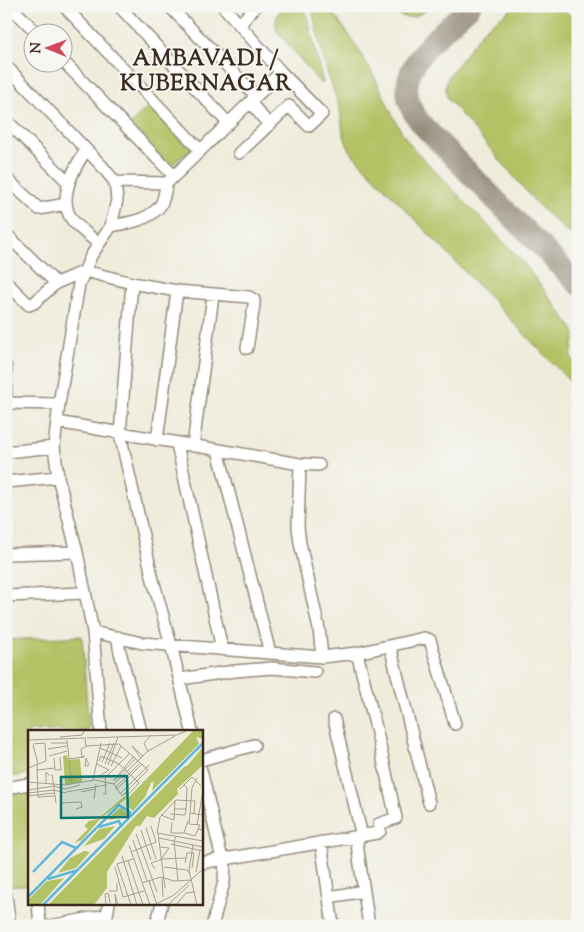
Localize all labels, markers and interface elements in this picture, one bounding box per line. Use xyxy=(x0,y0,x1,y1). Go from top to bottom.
north arrow xyxy=(22,22,72,72)
text: N xyxy=(27,42,47,54)
district label: AMBAVADI / KUBERNAGAR xyxy=(120,44,292,101)
inset map xyxy=(28,730,202,904)

